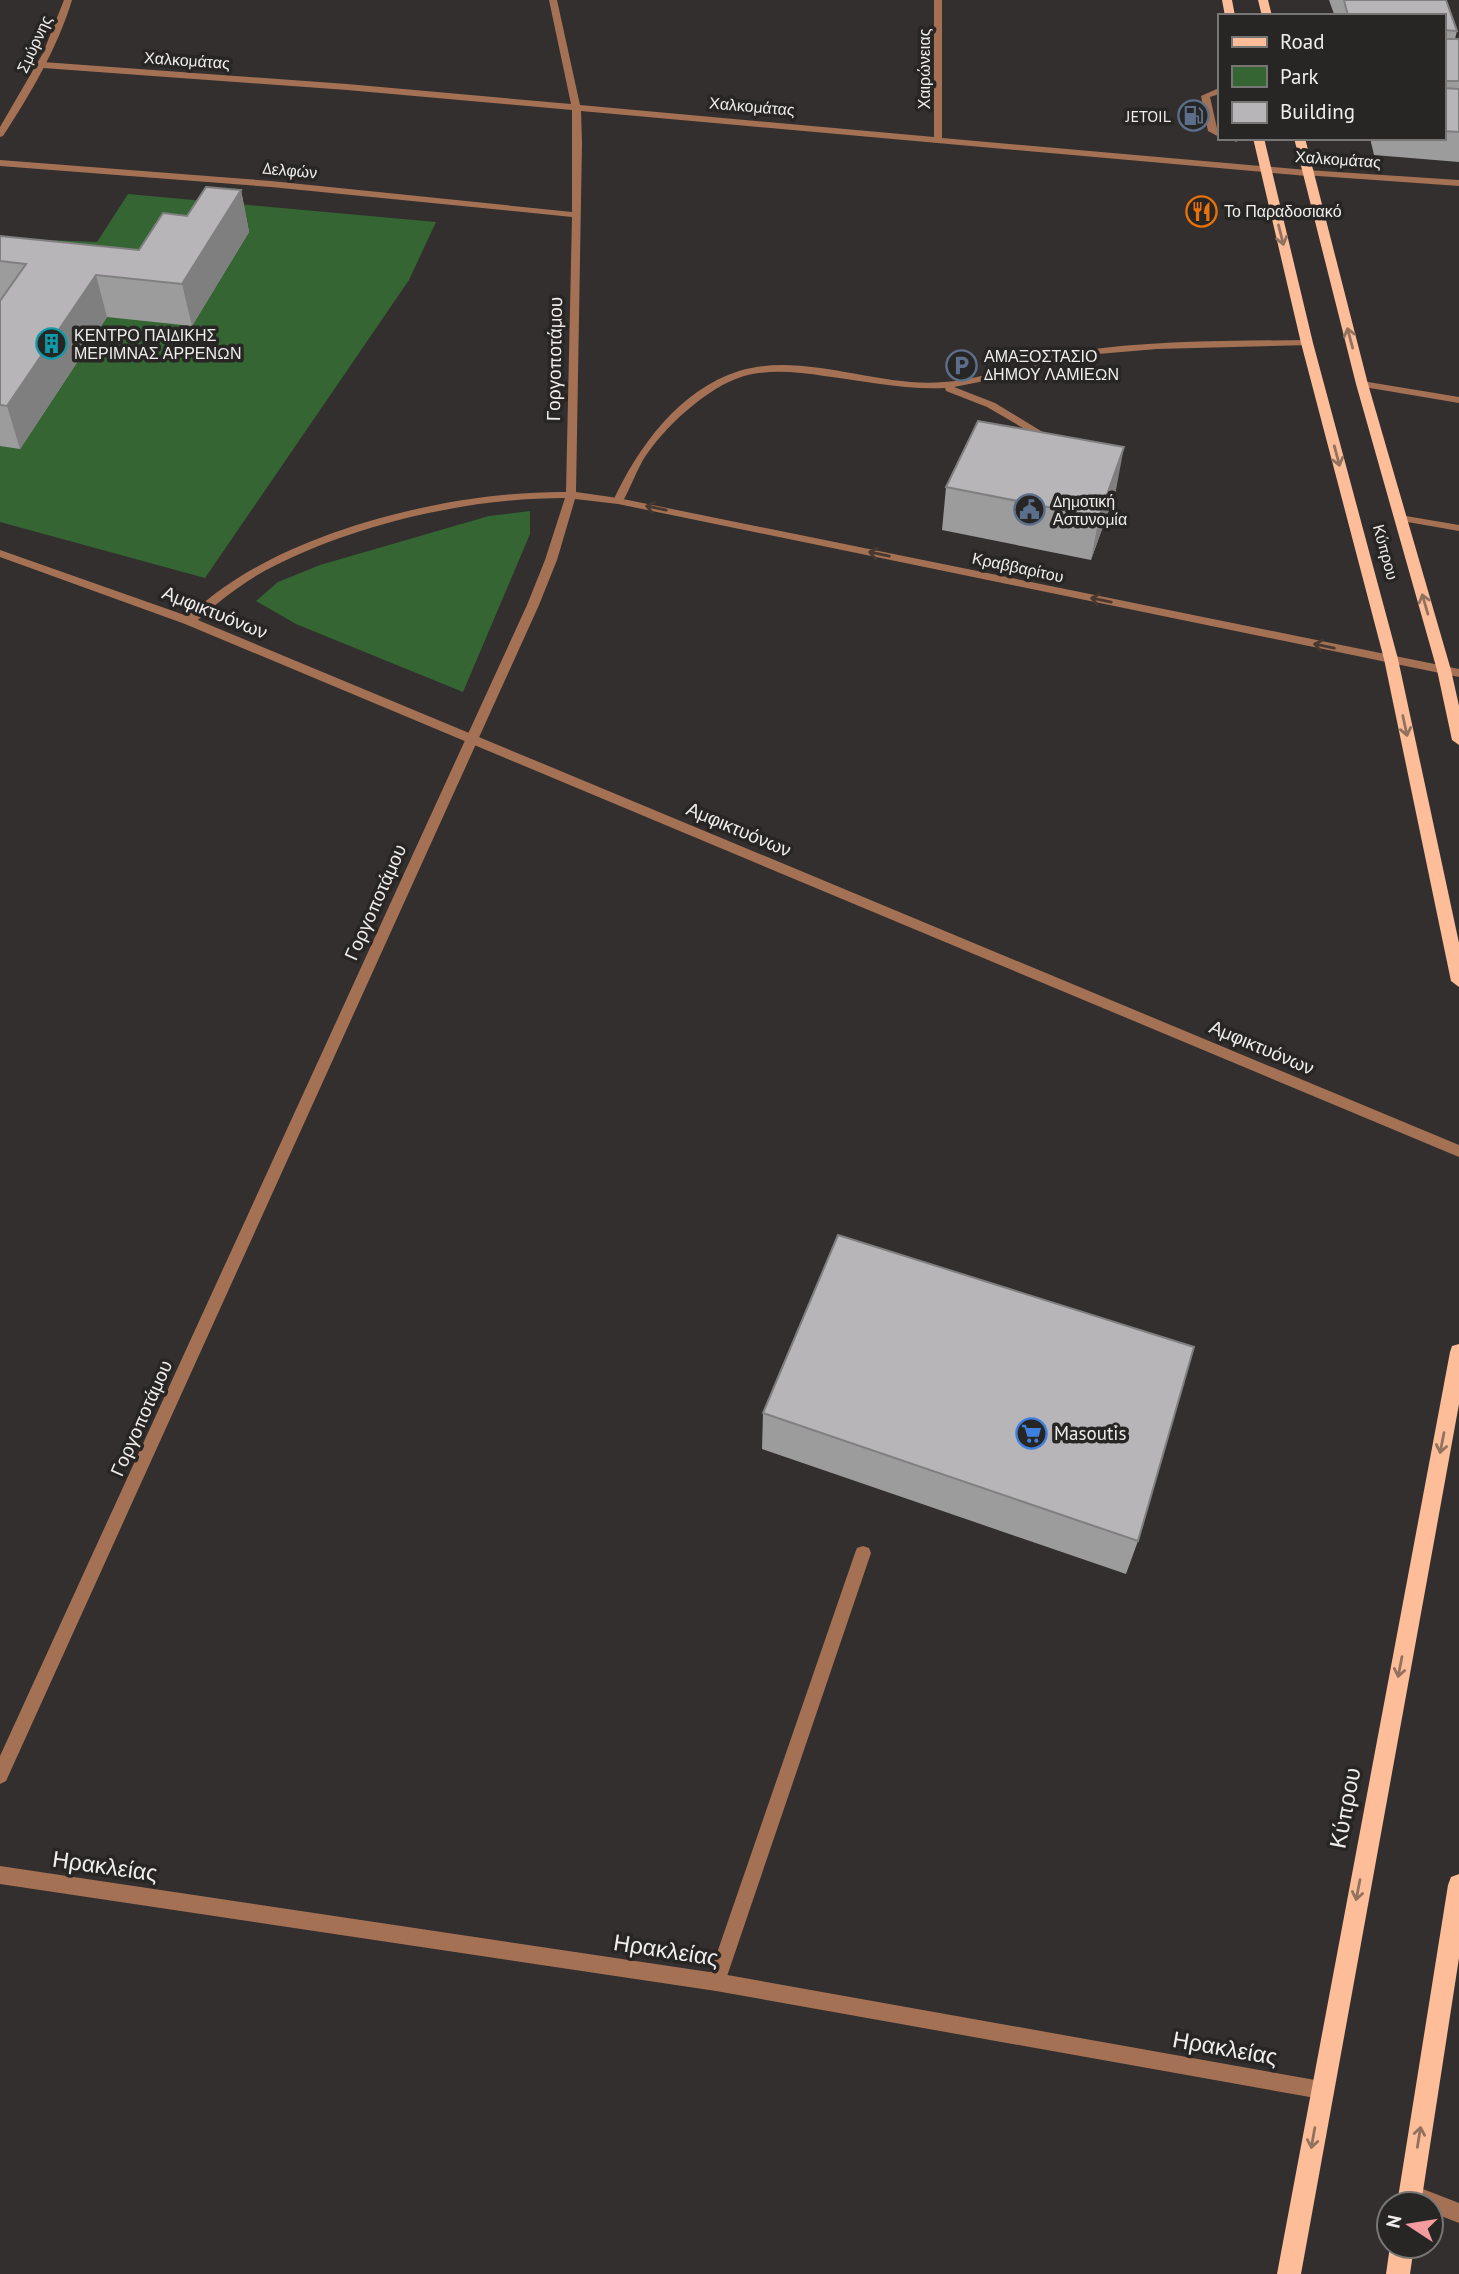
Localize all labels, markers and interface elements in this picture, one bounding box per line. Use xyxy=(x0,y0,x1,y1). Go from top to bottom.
street label: Σμύρνης xyxy=(12,12,56,76)
legend xyxy=(1218,14,1445,140)
street label: Χαιρώνειας xyxy=(914,28,934,109)
text: Road xyxy=(1280,28,1324,55)
street label: Χαλκομάτας xyxy=(144,47,231,73)
text: Park xyxy=(1280,63,1319,90)
street label: Χαλκομάτας xyxy=(708,92,796,120)
text: Building xyxy=(1280,98,1355,125)
fuel station icon: JETOIL xyxy=(1177,99,1211,133)
place label: JETOIL xyxy=(1125,106,1171,126)
street label: Χαλκομάτας xyxy=(1295,146,1382,172)
street label: Δελφών xyxy=(262,158,318,182)
restaurant icon: Το Παραδοσιακό xyxy=(1184,194,1218,228)
place label: Το Παραδοσιακό xyxy=(1224,201,1342,221)
one-way arrow xyxy=(1275,223,1288,246)
street label: Γοργοποτάμου xyxy=(541,297,567,421)
place label: ΚΕΝΤΡΟ ΠΑΙΔΙΚΗΣ ΜΕΡΙΜΝΑΣ ΑΡΡΕΝΩΝ xyxy=(74,325,241,363)
building icon: ΚΕΝΤΡΟ ΠΑΙΔΙΚΗΣ ΜΕΡΙΜΝΑΣ ΑΡΡΕΝΩΝ xyxy=(34,327,68,361)
one-way arrow xyxy=(1343,327,1356,350)
place label: ΑΜΑΞΟΣΤΑΣΙΟ ΔΗΜΟΥ ΛΑΜΙΕΩΝ xyxy=(984,346,1119,384)
parking icon: ΑΜΑΞΟΣΤΑΣΙΟ ΔΗΜΟΥ ΛΑΜΙΕΩΝ xyxy=(944,348,978,382)
one-way arrow xyxy=(1331,444,1344,466)
place label: Δημοτική Αστυνομία xyxy=(1053,491,1127,529)
public building icon: Δημοτική Αστυνομία xyxy=(1013,493,1047,527)
one-way arrow xyxy=(645,501,668,515)
street label: Κύπρου xyxy=(1369,522,1403,582)
one-way arrow xyxy=(868,547,891,561)
street label: Κραββαρίτου xyxy=(970,548,1066,586)
street label: Αμφικτυόνων xyxy=(159,580,271,644)
one-way arrow xyxy=(1090,592,1113,606)
one-way arrow xyxy=(1418,594,1431,616)
one-way arrow xyxy=(1313,638,1336,652)
one-way arrow xyxy=(1399,714,1413,737)
street label: Αμφικτυόνων xyxy=(683,796,795,862)
street label: Γοργοποτάμου xyxy=(339,840,411,964)
street label: Αμφικτυόνων xyxy=(1206,1014,1318,1080)
street label: Γοργοποτάμου xyxy=(105,1356,177,1480)
supermarket icon: Masoutis xyxy=(1014,1416,1048,1450)
place label: Masoutis xyxy=(1054,1421,1126,1445)
one-way arrow xyxy=(1434,1431,1448,1454)
one-way arrow xyxy=(1393,1655,1406,1678)
street label: Κύπρου xyxy=(1322,1765,1367,1851)
street label: Ηρακλείας xyxy=(51,1844,159,1887)
one-way arrow xyxy=(1351,1878,1365,1901)
street label: Ηρακλείας xyxy=(612,1927,721,1972)
street label: Ηρακλείας xyxy=(1170,2024,1280,2071)
one-way arrow xyxy=(1306,2126,1319,2149)
one-way arrow xyxy=(1413,2126,1426,2148)
north arrow xyxy=(1375,2190,1445,2260)
text: N xyxy=(1380,2213,1406,2230)

